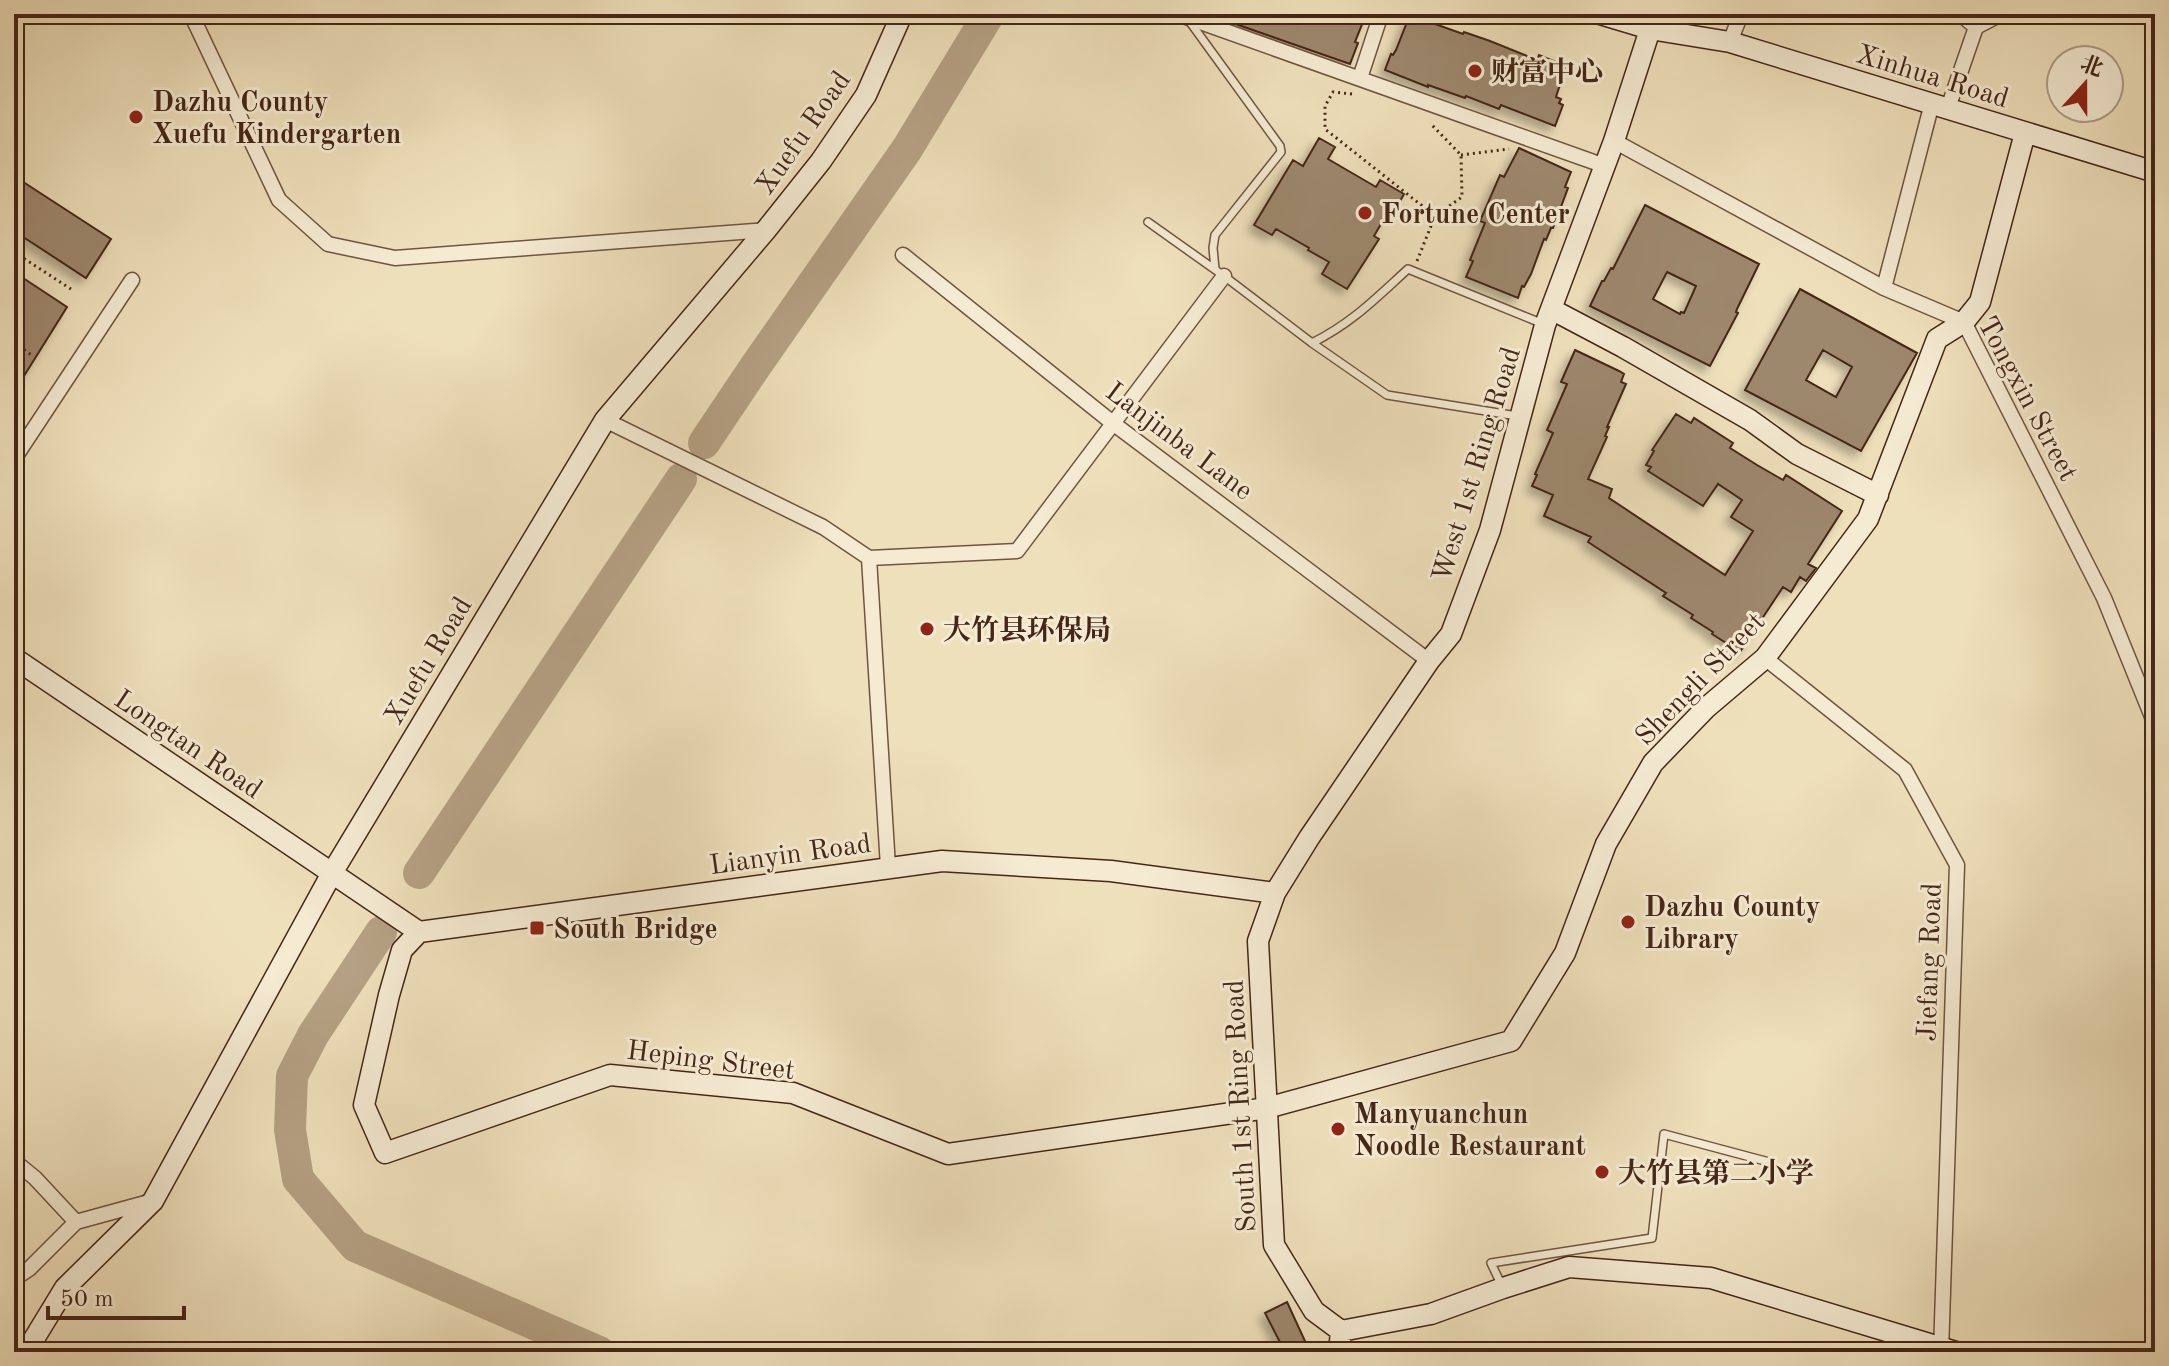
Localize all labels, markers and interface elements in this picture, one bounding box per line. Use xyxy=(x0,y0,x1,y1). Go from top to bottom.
street label: Xinhua Road xyxy=(1853,41,2012,114)
north arrow xyxy=(2045,44,2125,124)
text: 北 xyxy=(2077,52,2106,81)
place label: 财富中心 xyxy=(1491,56,1603,88)
marker: 财富中心 xyxy=(1466,62,1484,80)
street label: Xuefu Road xyxy=(752,67,857,200)
place label: Dazhu County Xuefu Kindergarten xyxy=(152,90,401,150)
marker: Dazhu County Xuefu Kindergarten xyxy=(127,108,145,126)
place label: Fortune Center xyxy=(1381,202,1570,230)
marker: Fortune Center xyxy=(1356,204,1374,222)
street label: Tongxin Street xyxy=(1971,313,2081,486)
street label: West 1st Ring Road xyxy=(1429,344,1527,586)
street label: Lanjinba Lane xyxy=(1100,378,1257,507)
street label: Xuefu Road xyxy=(381,593,478,730)
street label: Shengli Street xyxy=(1631,608,1771,752)
place label: 大竹县环保局 xyxy=(943,615,1111,646)
marker: 大竹县环保局 xyxy=(918,620,936,638)
street label: Longtan Road xyxy=(108,686,266,805)
street label: Lianyin Road xyxy=(708,831,873,881)
street label: Jiefang Road xyxy=(1914,882,1948,1042)
place label: Dazhu County Library xyxy=(1644,895,1820,955)
marker: Dazhu County Library xyxy=(1619,913,1637,931)
place label: South Bridge xyxy=(553,917,718,945)
marker: South Bridge xyxy=(528,919,546,937)
street label: South 1st Ring Road xyxy=(1221,979,1263,1233)
street label: Heping Street xyxy=(625,1038,796,1086)
place label: Manyuanchun Noodle Restaurant xyxy=(1354,1102,1586,1162)
marker: Manyuanchun Noodle Restaurant xyxy=(1329,1120,1347,1138)
place label: 大竹县第二小学 xyxy=(1618,1158,1814,1189)
marker: 大竹县第二小学 xyxy=(1593,1163,1611,1181)
scale bar xyxy=(48,1270,184,1320)
text: 50 m xyxy=(60,1288,114,1312)

